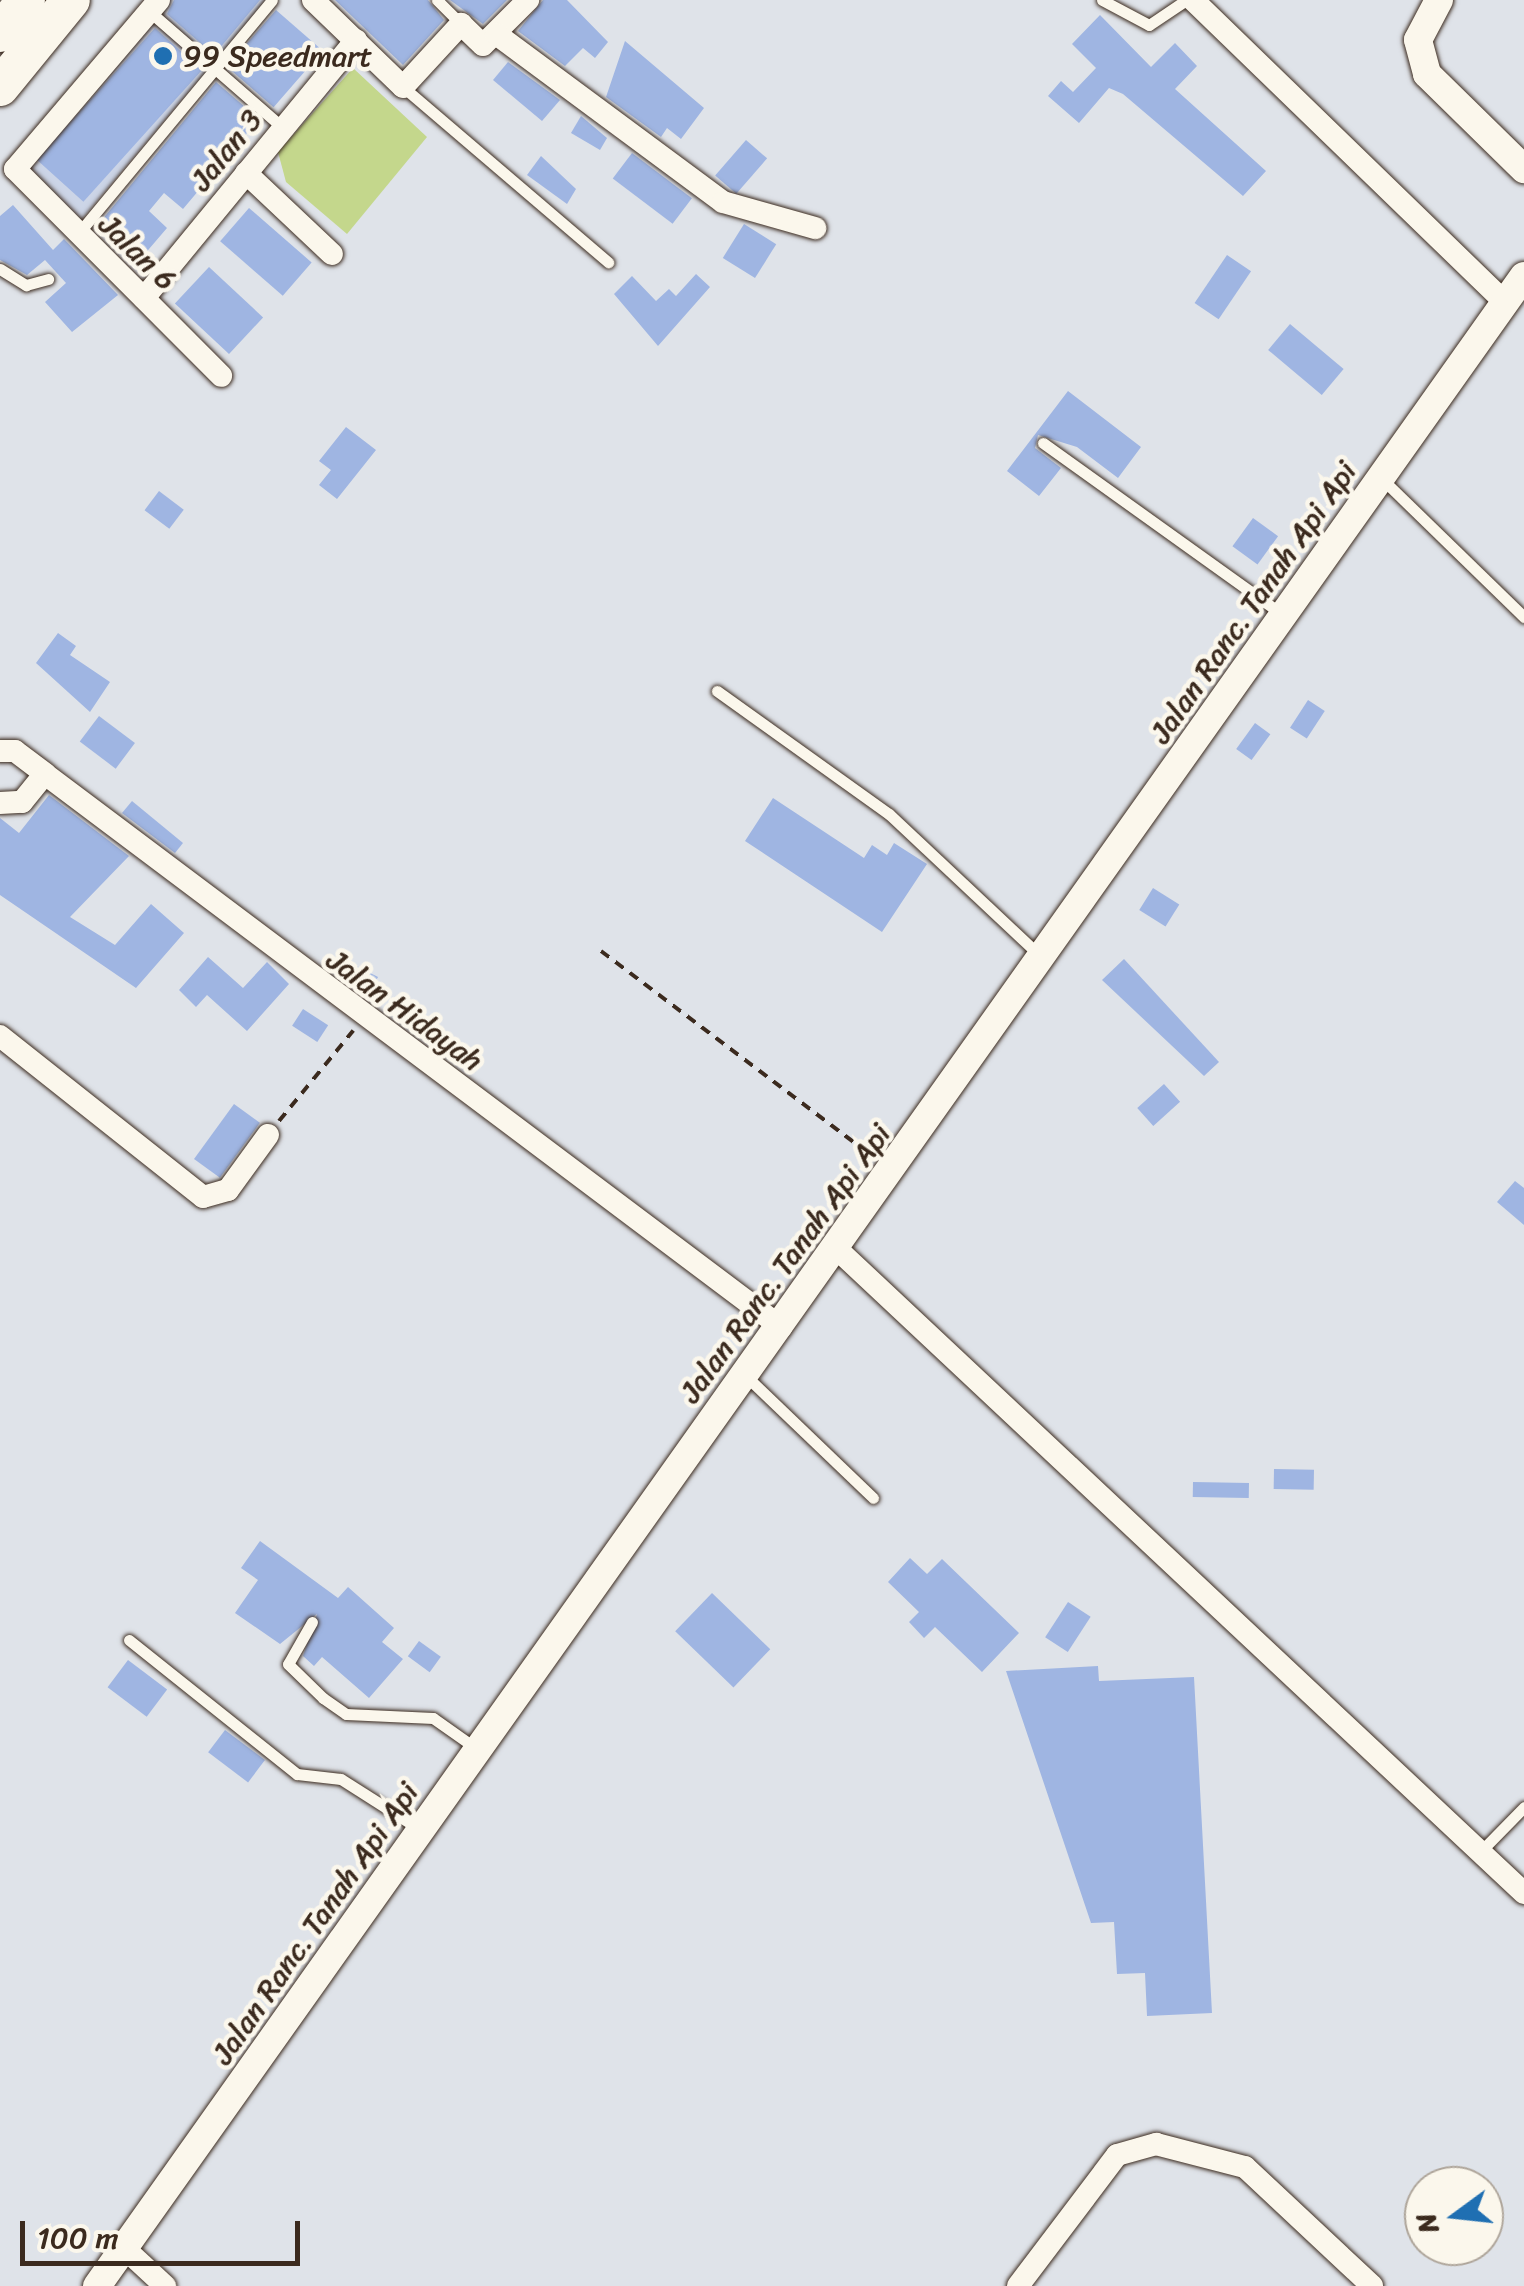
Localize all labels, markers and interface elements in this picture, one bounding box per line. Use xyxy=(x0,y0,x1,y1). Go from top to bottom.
place label: 99 Speedmart xyxy=(183,38,372,74)
marker: 99 Speedmart xyxy=(152,45,174,67)
street label: Jalan 3 xyxy=(183,102,269,198)
street label: Jalan 6 xyxy=(92,206,184,298)
street label: Jalan Ranc. Tanah Api Api xyxy=(1142,454,1364,750)
street label: Jalan Hidayah xyxy=(320,942,490,1078)
street label: Jalan Ranc. Tanah Api Api xyxy=(671,1116,899,1410)
street label: Jalan Ranc. Tanah Api Api xyxy=(204,1775,426,2071)
north arrow xyxy=(1404,2166,1504,2266)
scale bar xyxy=(25,2201,305,2263)
text: N xyxy=(1400,2208,1453,2239)
text: 100 m xyxy=(37,2211,119,2265)

